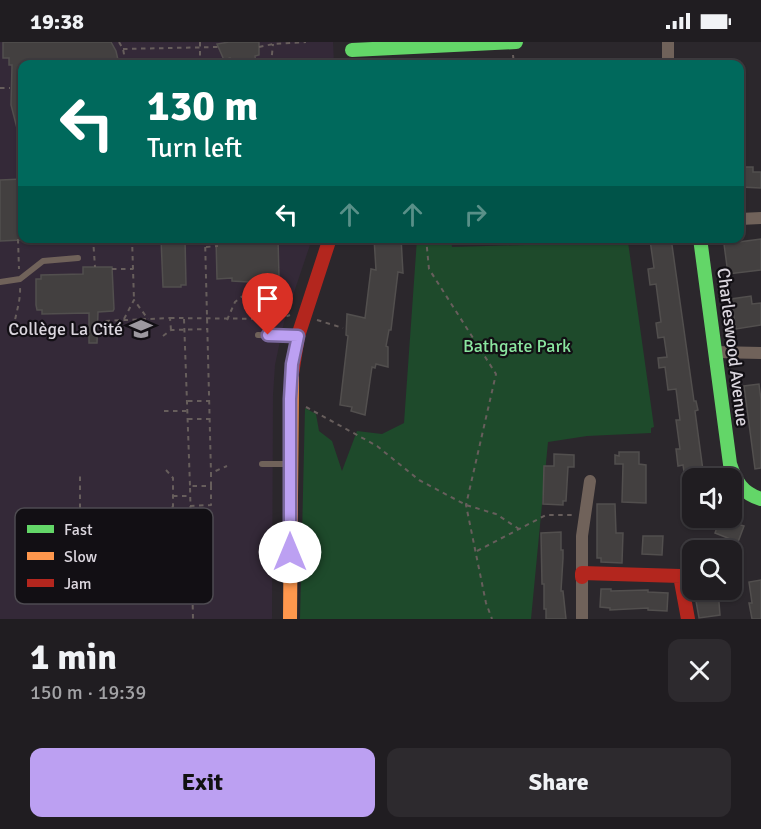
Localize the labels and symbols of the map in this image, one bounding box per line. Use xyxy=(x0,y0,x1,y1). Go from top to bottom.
street label: Charleswood Avenue xyxy=(712,266,754,428)
pin xyxy=(242,273,293,335)
school or university icon: Collège La Cité xyxy=(128,316,154,342)
place label: Collège La Cité xyxy=(8,318,123,340)
park label: Bathgate Park xyxy=(463,335,571,357)
legend xyxy=(15,508,213,604)
text: Fast xyxy=(64,520,93,540)
position arrow xyxy=(258,520,322,584)
text: Slow xyxy=(64,547,98,567)
text: Jam xyxy=(64,574,92,594)

